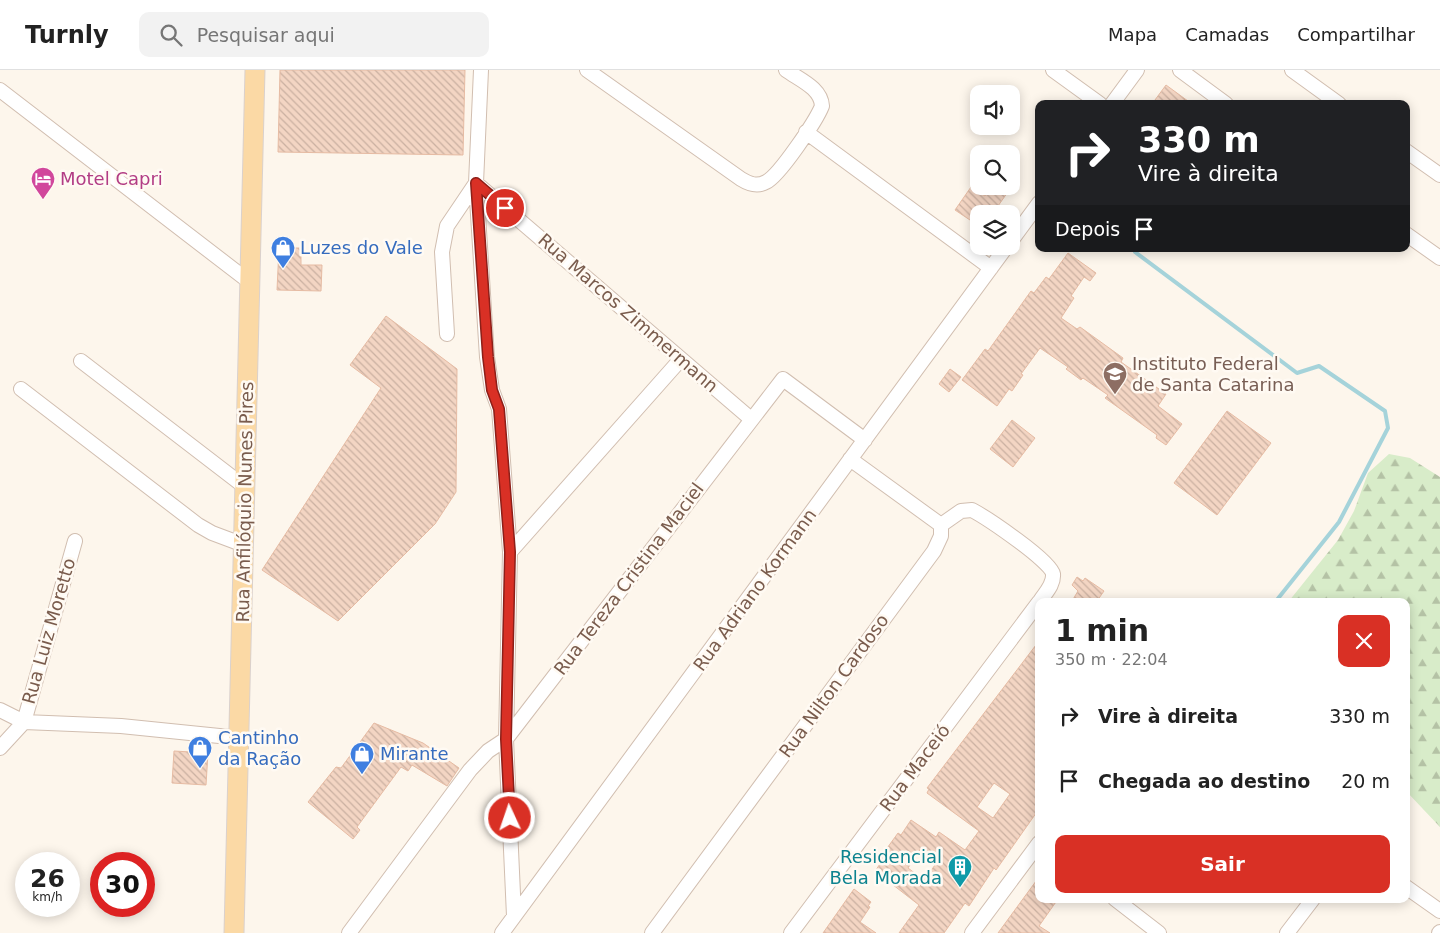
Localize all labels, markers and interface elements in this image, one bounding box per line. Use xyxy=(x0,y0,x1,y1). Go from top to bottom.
search box xyxy=(139,12,489,57)
text: Turnly xyxy=(25,21,109,49)
icon: search xyxy=(157,21,185,49)
text: Pesquisar aqui xyxy=(197,24,335,46)
text: Mapa xyxy=(1108,24,1157,45)
text: Camadas xyxy=(1185,24,1269,45)
text: Compartilhar xyxy=(1297,24,1415,45)
map controls xyxy=(970,85,1020,255)
button: sound xyxy=(970,85,1020,135)
icon: right xyxy=(1055,120,1120,185)
text: 330 m xyxy=(1138,120,1260,160)
button: search xyxy=(970,145,1020,195)
text: Vire à direita xyxy=(1138,161,1279,186)
hotel icon: Motel Capri xyxy=(30,166,56,200)
place label: Motel Capri xyxy=(60,168,163,189)
pin xyxy=(484,187,526,229)
icon: arrive xyxy=(491,194,519,222)
button: layers xyxy=(970,205,1020,255)
icon: arrive xyxy=(1130,215,1158,243)
text: Depois xyxy=(1055,218,1120,240)
street label: Rua Marcos Zimmermann xyxy=(534,229,723,396)
shop icon: Luzes do Vale xyxy=(270,235,296,269)
place label: Luzes do Vale xyxy=(300,237,423,258)
place label: Instituto Federal de Santa Catarina xyxy=(1132,353,1294,395)
school or university icon: Instituto Federal de Santa Catarina xyxy=(1102,361,1128,395)
street label: Rua Anfilóquio Nunes Pires xyxy=(232,381,257,623)
street label: Rua Tereza Cristina Maciel xyxy=(549,478,708,679)
street label: Rua Adriano Kormann xyxy=(689,505,820,675)
street label: Rua Luiz Moretto xyxy=(18,555,79,706)
street label: Rua Nilton Cardoso xyxy=(775,610,893,761)
text: 1 min xyxy=(1055,613,1149,648)
button: close xyxy=(1338,615,1390,667)
text: 350 m · 22:04 xyxy=(1055,650,1168,669)
icon: right xyxy=(1055,702,1083,730)
text: Vire à direita xyxy=(1098,705,1238,727)
text: 330 m xyxy=(1329,705,1390,727)
street label: Rua Maceió xyxy=(875,720,954,815)
place label: Cantinho da Ração xyxy=(218,727,301,769)
shop icon: Cantinho da Ração xyxy=(187,735,213,769)
shop icon: Mirante xyxy=(349,741,375,775)
place label: Mirante xyxy=(380,743,449,764)
icon: arrive xyxy=(1055,767,1083,795)
text: Chegada ao destino xyxy=(1098,770,1310,792)
text: 20 m xyxy=(1341,770,1390,792)
position arrow xyxy=(483,791,535,843)
button: Sair xyxy=(1055,835,1390,893)
place label: Residencial Bela Morada xyxy=(829,846,942,888)
speed limit sign: 30 xyxy=(90,852,155,917)
building icon: Residencial Bela Morada xyxy=(947,854,973,888)
text: 26 xyxy=(30,864,65,893)
text: km/h xyxy=(32,890,63,904)

